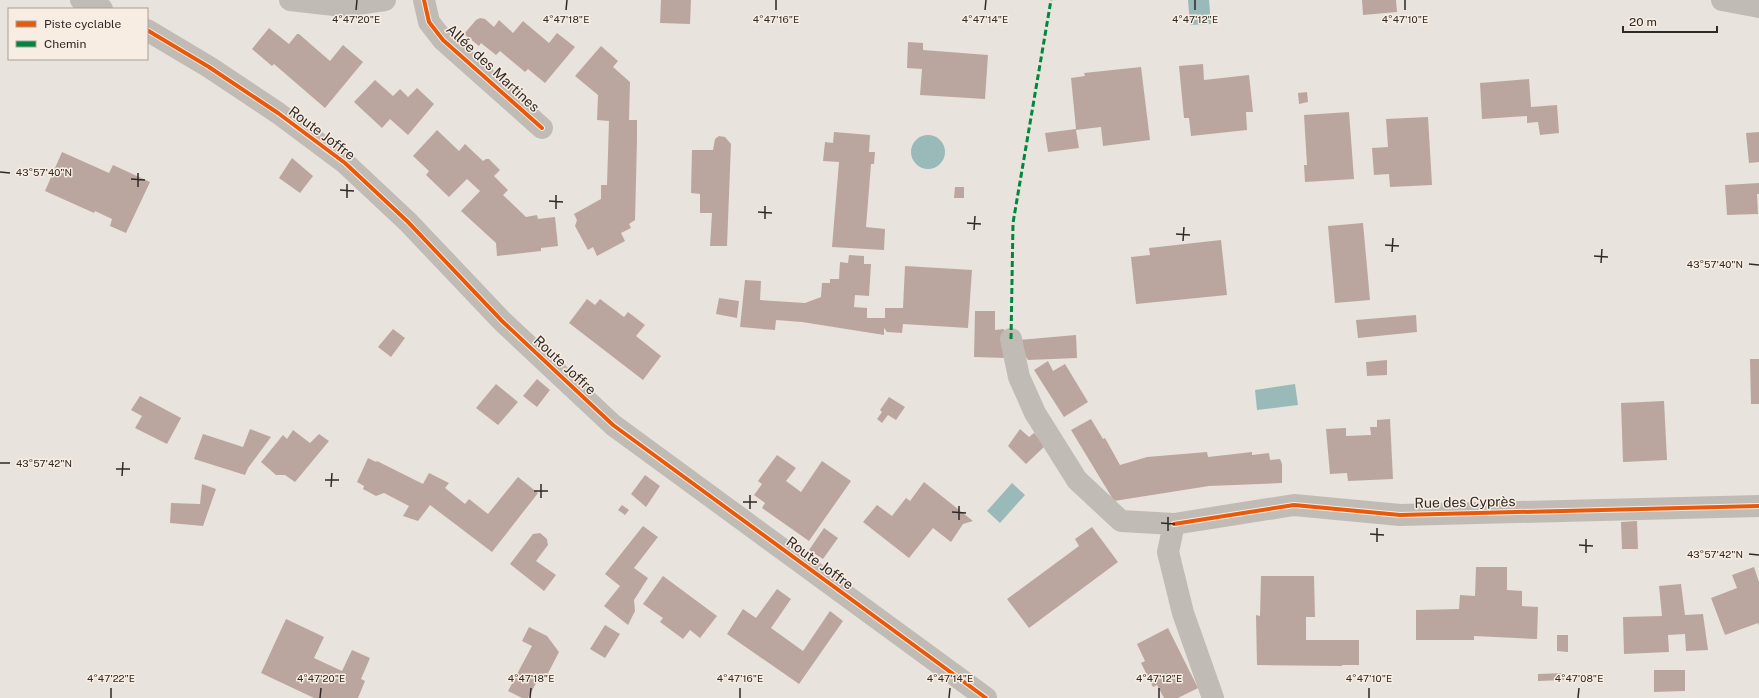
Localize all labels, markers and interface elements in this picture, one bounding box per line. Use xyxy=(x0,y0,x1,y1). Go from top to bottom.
legend xyxy=(8,8,148,60)
scale bar xyxy=(1623,8,1717,34)
text: 4°47'20"E xyxy=(332,13,380,25)
text: 4°47'18"E xyxy=(543,13,589,25)
text: 4°47'16"E xyxy=(753,13,799,25)
text: 4°47'14"E xyxy=(962,13,1008,25)
text: 4°47'12"E xyxy=(1172,13,1218,25)
text: 4°47'10"E xyxy=(1382,13,1428,25)
text: 20 m xyxy=(1629,15,1657,29)
text: Piste cyclable xyxy=(44,17,121,31)
street label: Allée des Martines xyxy=(443,21,543,115)
text: Chemin xyxy=(44,37,86,51)
street label: Route Joffre xyxy=(286,103,358,163)
text: 43°57'40"N xyxy=(16,166,72,178)
text: 43°57'40"N xyxy=(1687,258,1743,270)
street label: Route Joffre xyxy=(531,332,599,398)
text: 43°57'42"N xyxy=(16,457,72,469)
street label: Rue des Cyprès xyxy=(1414,493,1516,511)
street label: Route Joffre xyxy=(783,533,857,593)
text: 43°57'42"N xyxy=(1687,548,1743,560)
text: 4°47'22"E xyxy=(87,672,135,684)
text: 4°47'20"E xyxy=(297,672,345,684)
text: 4°47'18"E xyxy=(508,672,554,684)
text: 4°47'16"E xyxy=(717,672,763,684)
text: 4°47'14"E xyxy=(927,672,973,684)
text: 4°47'12"E xyxy=(1136,672,1182,684)
text: 4°47'10"E xyxy=(1346,672,1392,684)
text: 4°47'08"E xyxy=(1555,672,1603,684)

